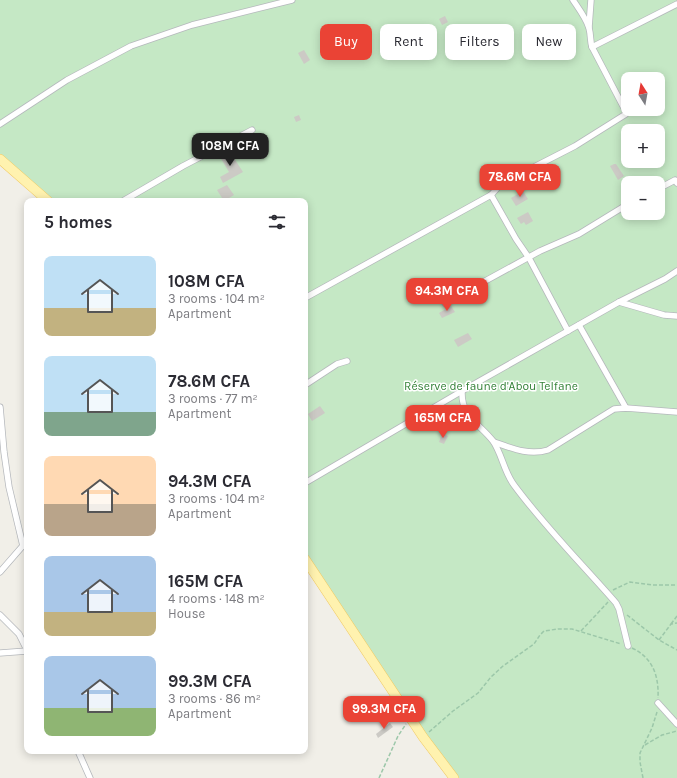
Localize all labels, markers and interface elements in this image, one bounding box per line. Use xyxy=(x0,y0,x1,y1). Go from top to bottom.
chip: Buy xyxy=(320,24,372,60)
chip: Rent xyxy=(380,24,437,60)
chip: Filters xyxy=(445,24,514,60)
chip: New xyxy=(522,24,576,60)
north arrow xyxy=(621,72,665,116)
map controls xyxy=(621,72,665,220)
button: + xyxy=(621,124,665,168)
pin: 108M CFA xyxy=(189,133,271,167)
text: 108M CFA xyxy=(201,138,259,153)
pin: 78.6M CFA xyxy=(474,164,566,198)
text: 78.6M CFA xyxy=(489,169,551,184)
button: − xyxy=(621,176,665,220)
icon: filters xyxy=(266,211,288,233)
text: 5 homes xyxy=(44,212,113,232)
text: 108M CFA xyxy=(168,271,245,291)
icon: home xyxy=(76,272,124,320)
pin: 94.3M CFA xyxy=(401,278,493,312)
text: 94.3M CFA xyxy=(415,283,479,298)
text: 3 rooms · 104 m² xyxy=(168,291,265,306)
text: Apartment xyxy=(168,306,231,321)
text: 78.6M CFA xyxy=(168,371,250,391)
icon: home xyxy=(76,372,124,420)
park label: Réserve de faune d'Abou Telfane xyxy=(404,379,578,393)
text: 3 rooms · 77 m² xyxy=(168,391,258,406)
pin: 165M CFA xyxy=(402,405,484,439)
text: Apartment xyxy=(168,406,231,421)
text: 165M CFA xyxy=(414,410,472,425)
text: 94.3M CFA xyxy=(168,471,251,491)
icon: home xyxy=(76,472,124,520)
text: 3 rooms · 104 m² xyxy=(168,491,265,506)
text: Apartment xyxy=(168,506,231,521)
text: 165M CFA xyxy=(168,571,243,591)
icon: home xyxy=(76,572,124,620)
text: 4 rooms · 148 m² xyxy=(168,591,265,606)
text: House xyxy=(168,606,205,621)
text: 99.3M CFA xyxy=(168,671,252,691)
icon: home xyxy=(76,672,124,720)
text: 3 rooms · 86 m² xyxy=(168,691,261,706)
pin: 99.3M CFA xyxy=(338,696,430,730)
text: 99.3M CFA xyxy=(352,701,416,716)
text: Apartment xyxy=(168,706,231,721)

